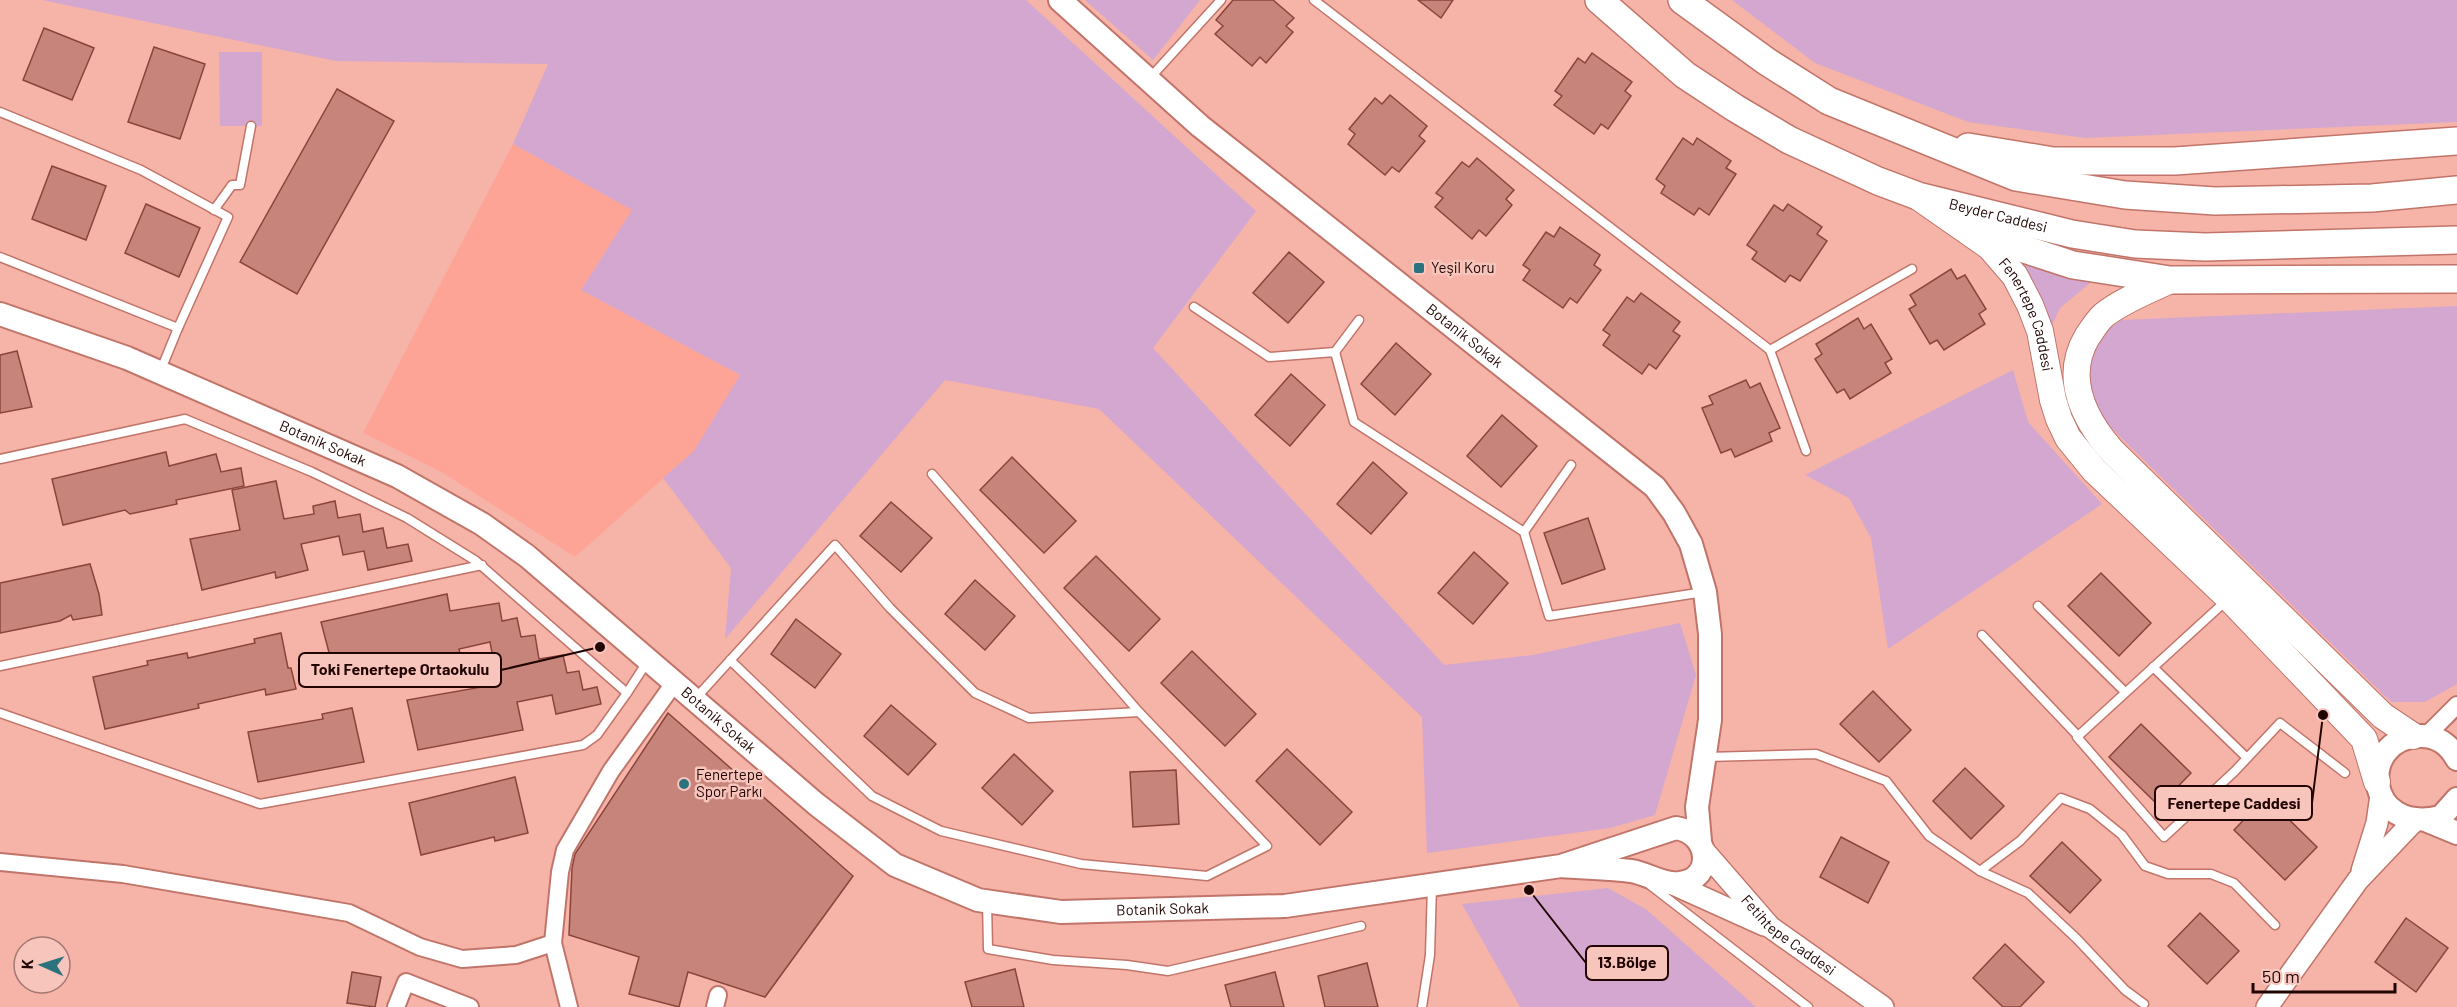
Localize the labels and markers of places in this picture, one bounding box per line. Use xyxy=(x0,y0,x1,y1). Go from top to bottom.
place label: Yeşil Koru xyxy=(1431,258,1495,276)
marker: Yeşil Koru xyxy=(1412,261,1426,275)
callout: Toki Fenertepe Ortaokulu xyxy=(299,653,501,687)
place label: Fenertepe Spor Parkı xyxy=(696,765,763,800)
marker: Fenertepe Spor Parkı xyxy=(677,777,691,791)
callout: Fenertepe Caddesi xyxy=(2155,786,2312,820)
callout: 13.Bölge xyxy=(1586,946,1668,980)

